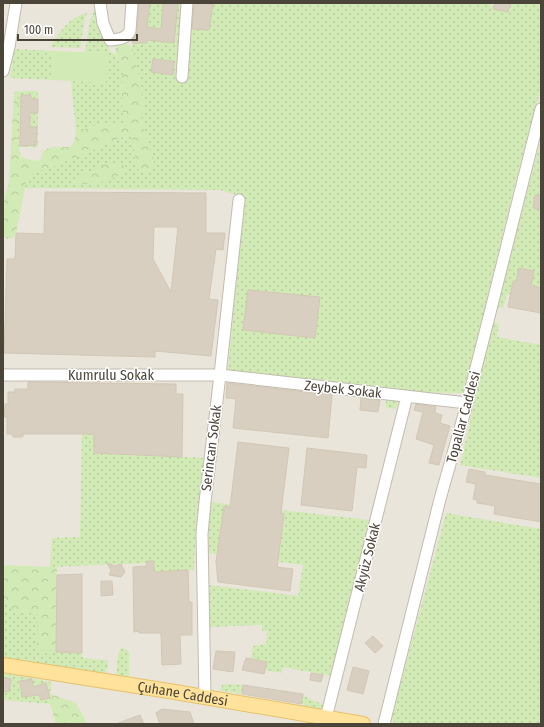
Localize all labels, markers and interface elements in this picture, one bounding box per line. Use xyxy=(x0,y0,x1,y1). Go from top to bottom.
scale bar xyxy=(18,16,137,42)
text: 100 m xyxy=(24,23,53,37)
street label: Kumrulu Sokak xyxy=(68,367,154,384)
street label: Topallar Caddesi xyxy=(443,369,484,465)
street label: Zeybek Sokak xyxy=(303,377,383,402)
street label: Serincan Sokak xyxy=(198,403,225,492)
street label: Akyüz Sokak xyxy=(351,521,384,593)
street label: Çuhane Caddesi xyxy=(136,678,229,710)

